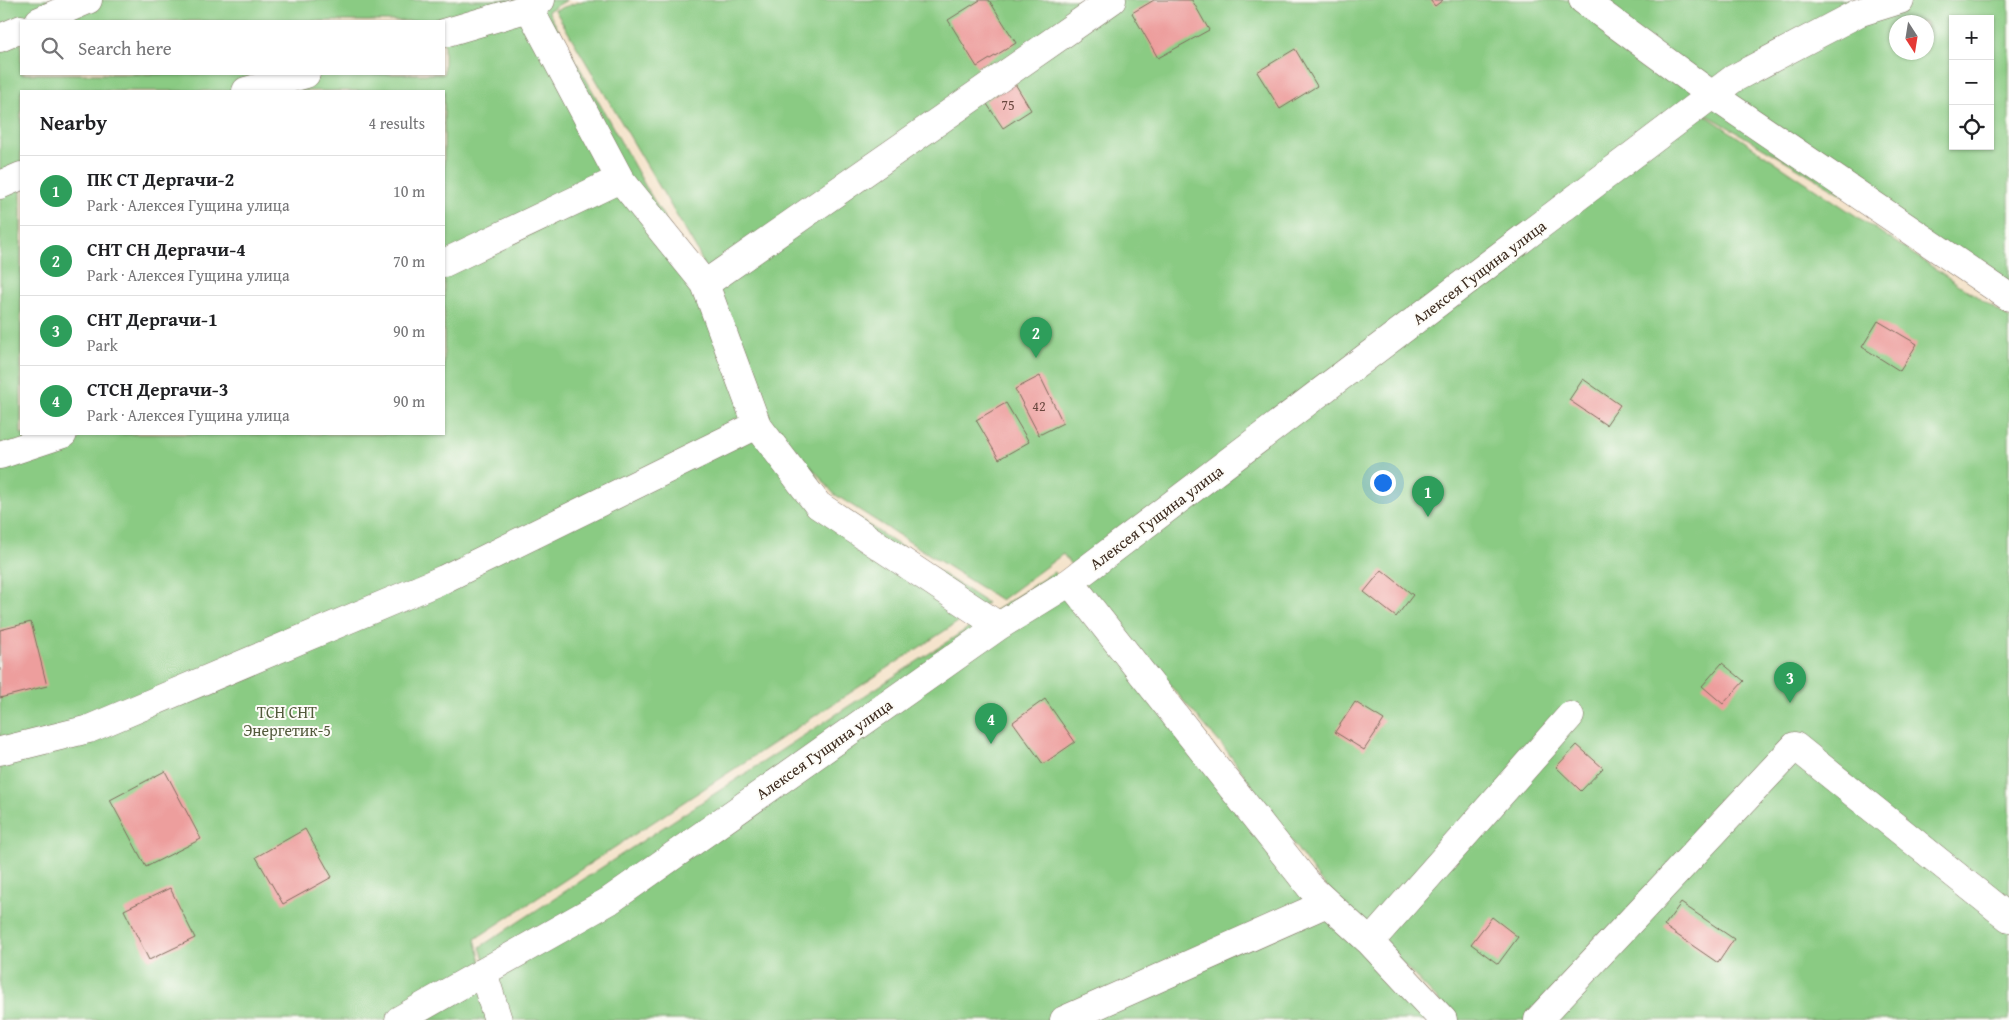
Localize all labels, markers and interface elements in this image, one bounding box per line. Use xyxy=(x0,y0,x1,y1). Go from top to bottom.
north arrow xyxy=(1889,15,1934,60)
map controls xyxy=(1949,15,1994,150)
button: + xyxy=(1949,15,1994,60)
search box xyxy=(20,20,445,75)
icon: search xyxy=(38,34,66,62)
text: Search here xyxy=(78,34,172,62)
button: − xyxy=(1949,60,1994,105)
house number: 75 xyxy=(1001,95,1015,115)
button: locate xyxy=(1949,105,1994,150)
text: Nearby xyxy=(40,107,107,138)
text: 4 results xyxy=(368,111,425,135)
text: ПК СТ Дергачи-2 xyxy=(87,165,234,193)
text: 1 xyxy=(52,179,60,203)
text: 10 m xyxy=(393,179,425,203)
text: Park · Алексея Гущина улица xyxy=(87,193,290,217)
street label: Алексея Гущина улица xyxy=(1407,213,1551,330)
text: СНТ СН Дергачи-4 xyxy=(87,235,246,263)
text: 2 xyxy=(52,249,60,273)
text: 70 m xyxy=(393,249,425,273)
text: Park · Алексея Гущина улица xyxy=(87,263,290,287)
text: СНТ Дергачи-1 xyxy=(87,305,218,333)
pin: 2 xyxy=(1020,317,1052,358)
text: 3 xyxy=(52,319,60,343)
text: 90 m xyxy=(393,319,425,343)
text: Park xyxy=(87,333,118,357)
text: СТСН Дергачи-3 xyxy=(87,375,229,403)
text: 4 xyxy=(52,389,60,413)
text: 90 m xyxy=(393,389,425,413)
house number: 42 xyxy=(1032,396,1046,416)
text: Park · Алексея Гущина улица xyxy=(87,403,290,427)
street label: Алексея Гущина улица xyxy=(1084,458,1228,575)
your location xyxy=(1370,470,1396,496)
pin: 1 xyxy=(1412,476,1444,517)
pin: 3 xyxy=(1774,662,1806,703)
street label: Алексея Гущина улица xyxy=(751,692,898,805)
park label: ТСН СНТ Энергетик-5 xyxy=(243,700,331,742)
pin: 4 xyxy=(975,703,1007,744)

